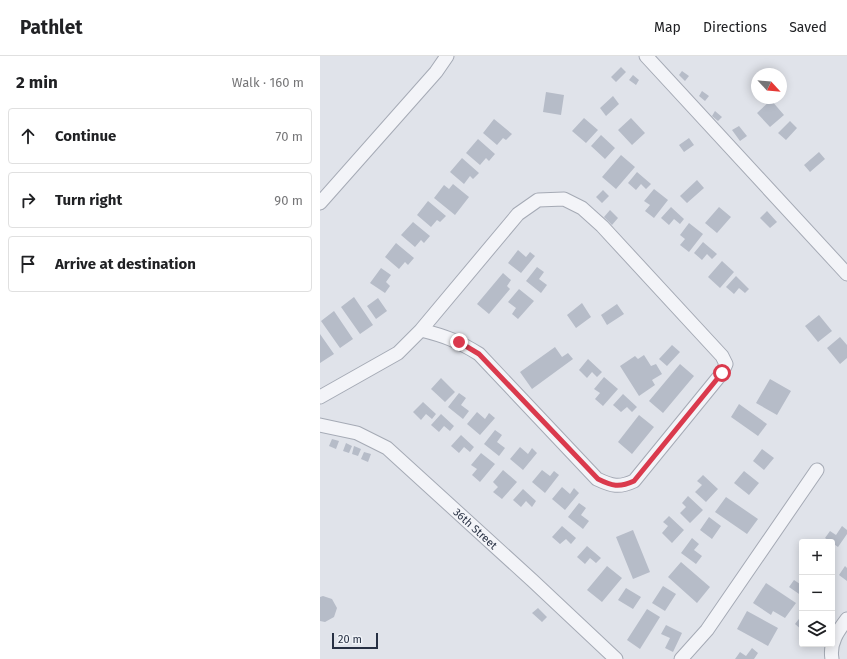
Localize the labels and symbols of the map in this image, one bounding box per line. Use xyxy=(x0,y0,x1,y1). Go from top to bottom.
north arrow xyxy=(751,68,787,104)
route end xyxy=(450,333,468,351)
route start xyxy=(713,364,731,382)
street label: 36th Street xyxy=(451,505,500,552)
scale bar xyxy=(332,631,378,650)

